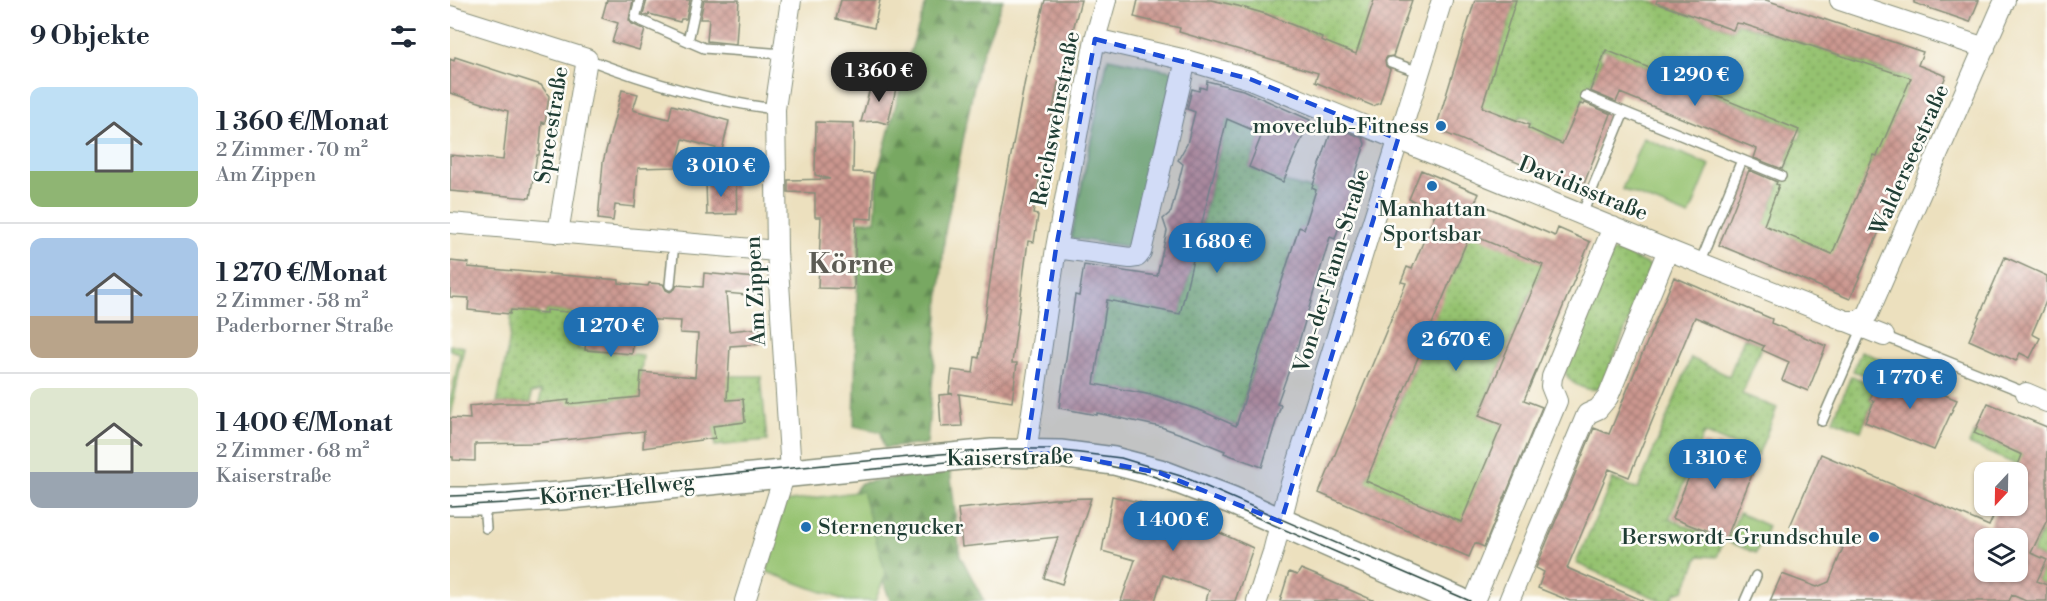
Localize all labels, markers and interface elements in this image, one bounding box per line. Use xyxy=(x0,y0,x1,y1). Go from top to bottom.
text: 9 Objekte xyxy=(30,20,150,52)
icon: filters xyxy=(387,20,420,53)
street label: Reichswehrstraße xyxy=(1026,29,1086,209)
pin: 1 360 € xyxy=(824,52,934,103)
pin: 1 290 € xyxy=(1640,56,1750,107)
text: 1 360 € xyxy=(845,59,913,84)
text: 1 290 € xyxy=(1661,63,1729,88)
street label: Spreestraße xyxy=(529,64,575,186)
street label: Walderseestraße xyxy=(1864,80,1955,241)
text: 1 360 €/Monat xyxy=(216,106,388,138)
icon: home xyxy=(78,111,150,183)
place label: moveclub-Fitness xyxy=(1252,113,1429,140)
marker: moveclub-Fitness xyxy=(1434,119,1448,133)
text: 2 Zimmer · 70 m² xyxy=(216,138,368,163)
pin: 3 010 € xyxy=(666,147,776,198)
street label: Davidisstraße xyxy=(1514,151,1652,227)
text: 3 010 € xyxy=(687,154,755,179)
text: Am Zippen xyxy=(216,163,316,188)
street label: Von-der-Tann-Straße xyxy=(1288,166,1376,377)
marker: Manhattan Sportsbar xyxy=(1425,179,1439,193)
place label: Manhattan Sportsbar xyxy=(1378,196,1486,248)
pin: 1 680 € xyxy=(1162,223,1272,274)
text: 1 680 € xyxy=(1183,230,1251,255)
street label: Am Zippen xyxy=(740,235,772,348)
district label: Körne xyxy=(808,247,894,282)
text: 1 270 €/Monat xyxy=(216,257,387,289)
icon: home xyxy=(78,262,150,334)
text: 2 Zimmer · 58 m² xyxy=(216,289,368,314)
pin: 1 270 € xyxy=(556,307,666,358)
text: Paderborner Straße xyxy=(216,314,394,339)
text: 1 270 € xyxy=(577,314,645,339)
pin: 2 670 € xyxy=(1401,321,1511,372)
text: 2 670 € xyxy=(1421,328,1491,353)
pin: 1 770 € xyxy=(1855,359,1965,410)
text: 1 770 € xyxy=(1877,366,1943,391)
text: 1 400 €/Monat xyxy=(216,407,393,439)
icon: home xyxy=(78,412,150,484)
text: 2 Zimmer · 68 m² xyxy=(216,439,370,464)
pin: 1 310 € xyxy=(1660,439,1770,490)
street label: Kaiserstraße xyxy=(946,443,1074,473)
text: 1 310 € xyxy=(1683,446,1747,471)
north arrow xyxy=(1974,462,2028,516)
map controls xyxy=(1974,462,2028,582)
text: Kaiserstraße xyxy=(216,464,332,489)
street label: Körner Hellweg xyxy=(538,468,696,512)
pin: 1 400 € xyxy=(1118,501,1228,552)
text: 1 400 € xyxy=(1137,508,1209,533)
place label: Sternengucker xyxy=(818,514,964,541)
marker: Sternengucker xyxy=(799,520,813,534)
place label: Berswordt-Grundschule xyxy=(1620,524,1862,551)
button: layers xyxy=(1974,528,2028,582)
marker: Berswordt-Grundschule xyxy=(1867,530,1881,544)

